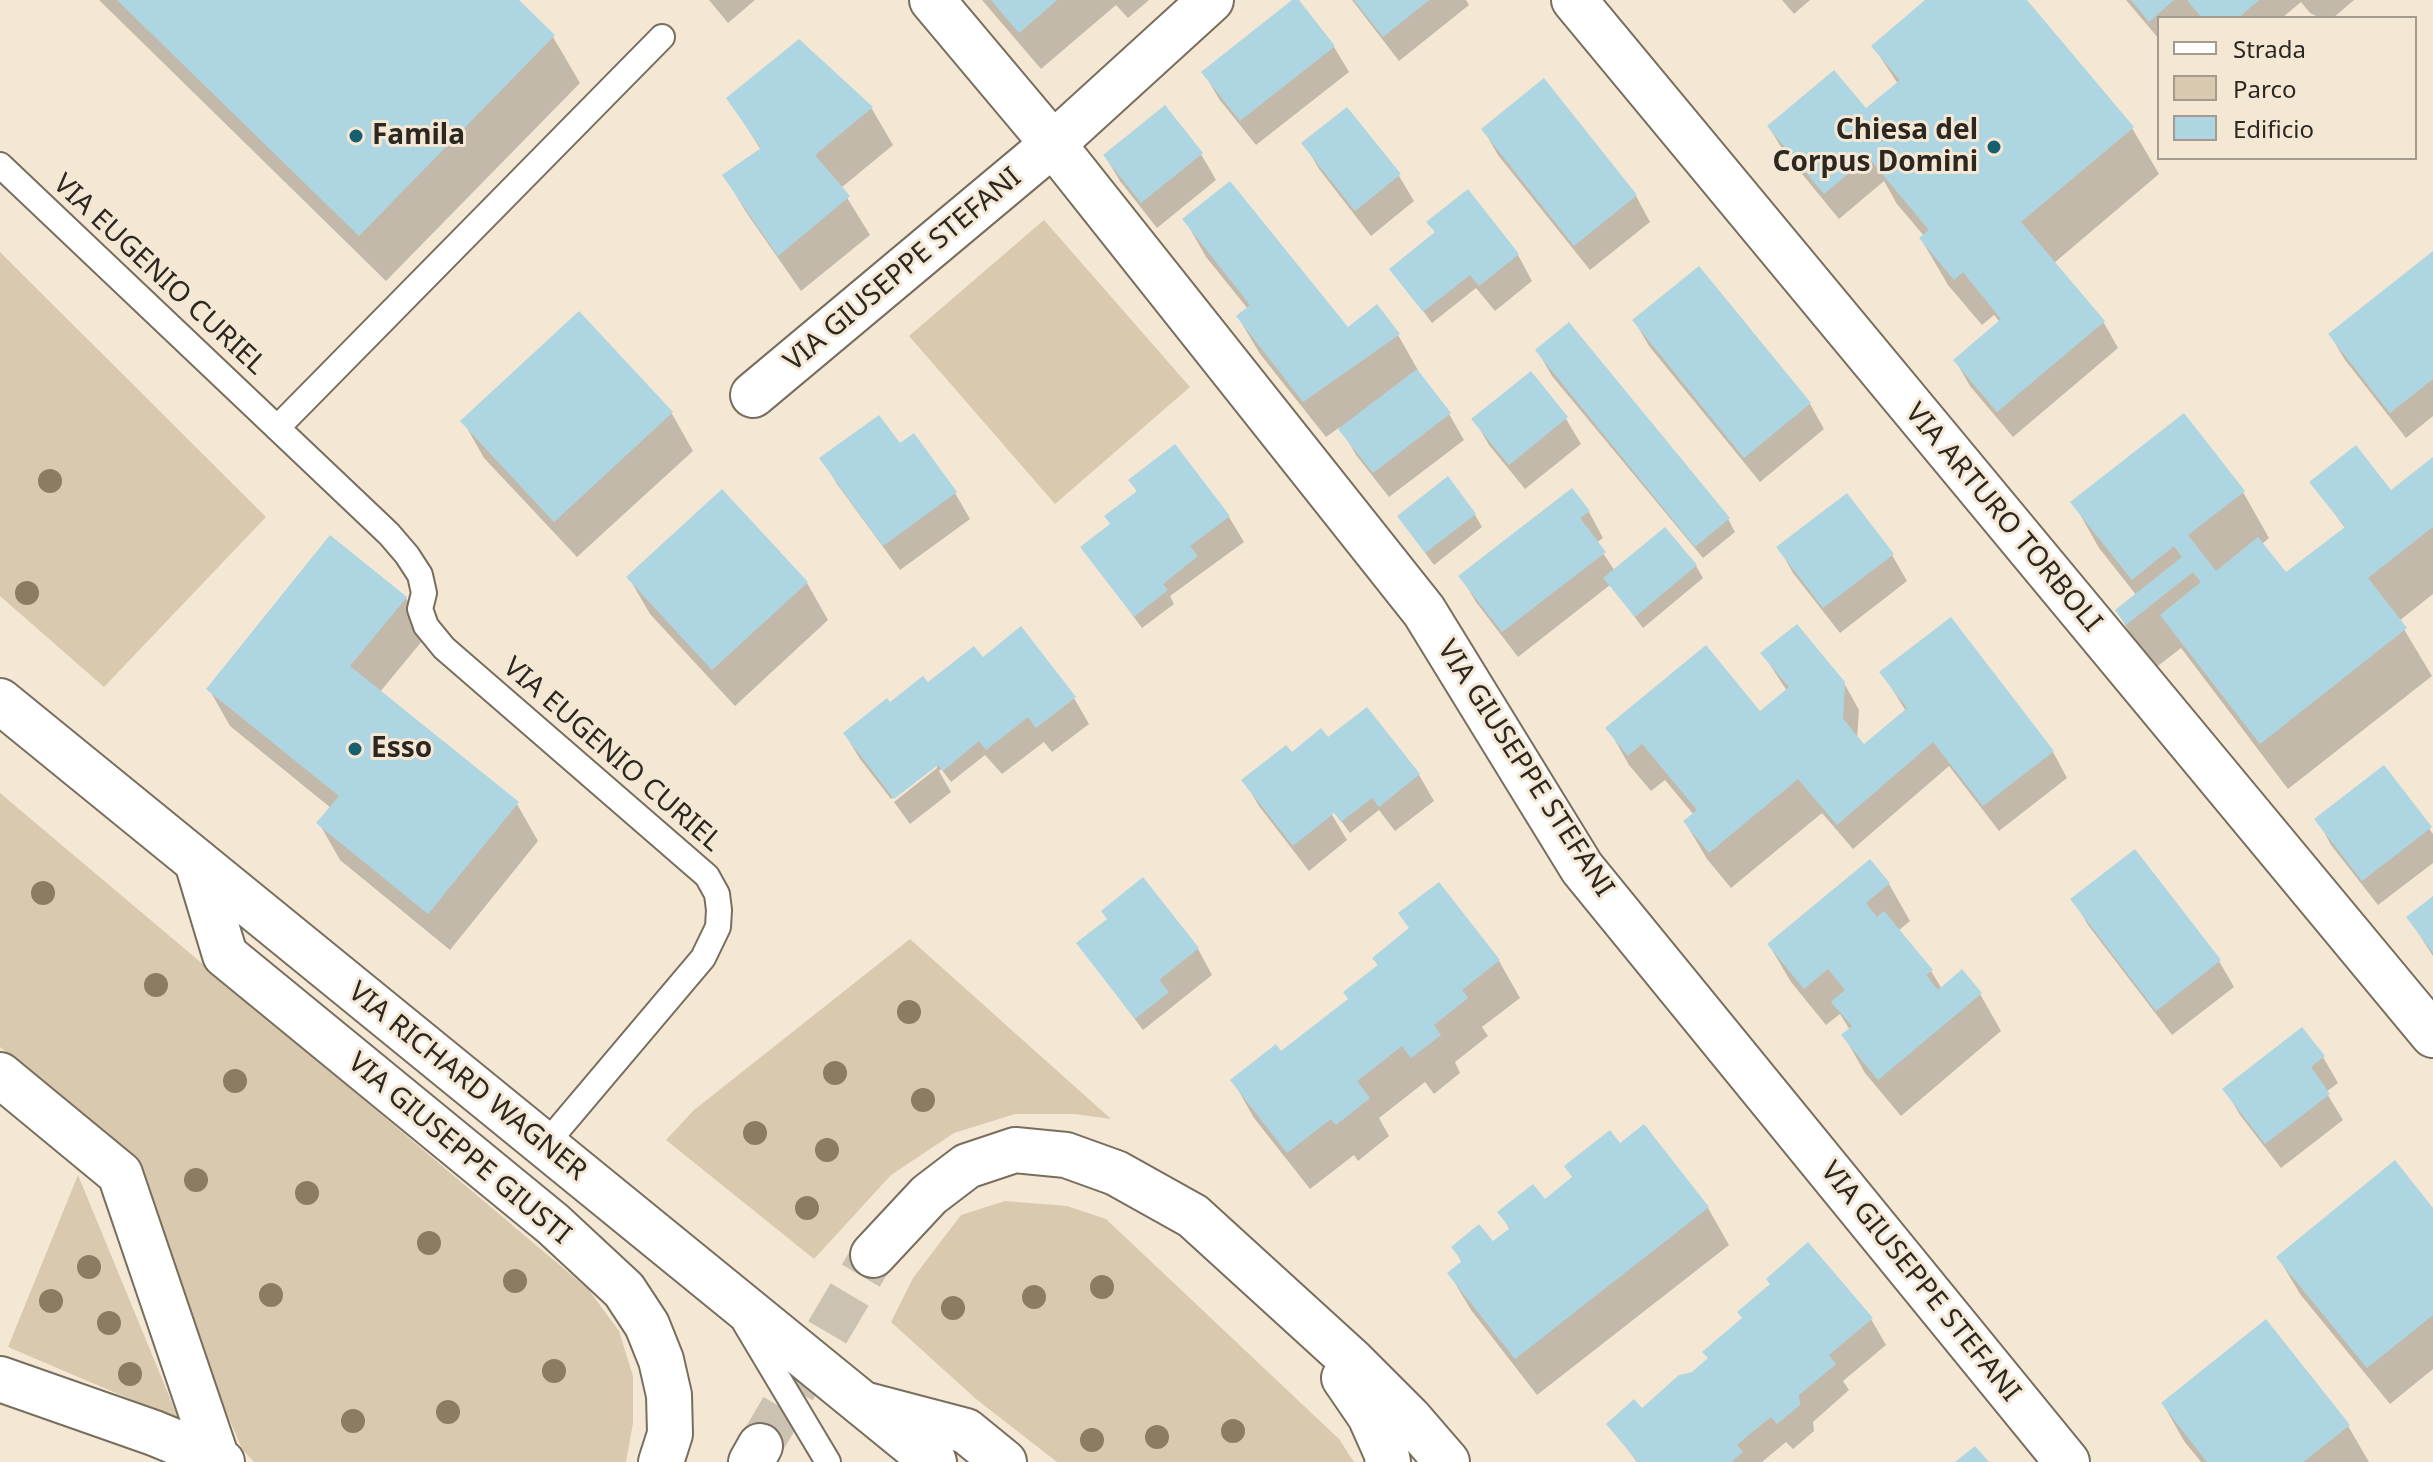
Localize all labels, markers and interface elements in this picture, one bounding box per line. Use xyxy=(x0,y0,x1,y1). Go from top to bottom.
legend xyxy=(2157,16,2417,160)
text: Strada xyxy=(2233,32,2306,65)
text: Parco xyxy=(2233,72,2296,105)
text: Edificio xyxy=(2233,112,2314,145)
place label: Chiesa del Corpus Domini xyxy=(1773,114,1978,180)
place label: Famila xyxy=(372,119,465,153)
marker: Famila xyxy=(347,127,365,145)
marker: Chiesa del Corpus Domini xyxy=(1985,138,2003,156)
street label: VIA GIUSEPPE STEFANI xyxy=(778,161,1028,379)
street label: VIA EUGENIO CURIEL xyxy=(46,168,272,382)
street label: VIA ARTURO TORBOLI xyxy=(1898,397,2108,639)
street label: VIA GIUSEPPE STEFANI xyxy=(1430,635,1620,903)
street label: VIA EUGENIO CURIEL xyxy=(496,651,728,859)
place label: Esso xyxy=(371,732,432,766)
marker: Esso xyxy=(346,740,364,758)
street label: VIA RICHARD WAGNER xyxy=(341,976,593,1188)
street label: VIA GIUSEPPE GIUSTI xyxy=(341,1046,577,1252)
street label: VIA GIUSEPPE STEFANI xyxy=(1813,1155,2027,1409)

